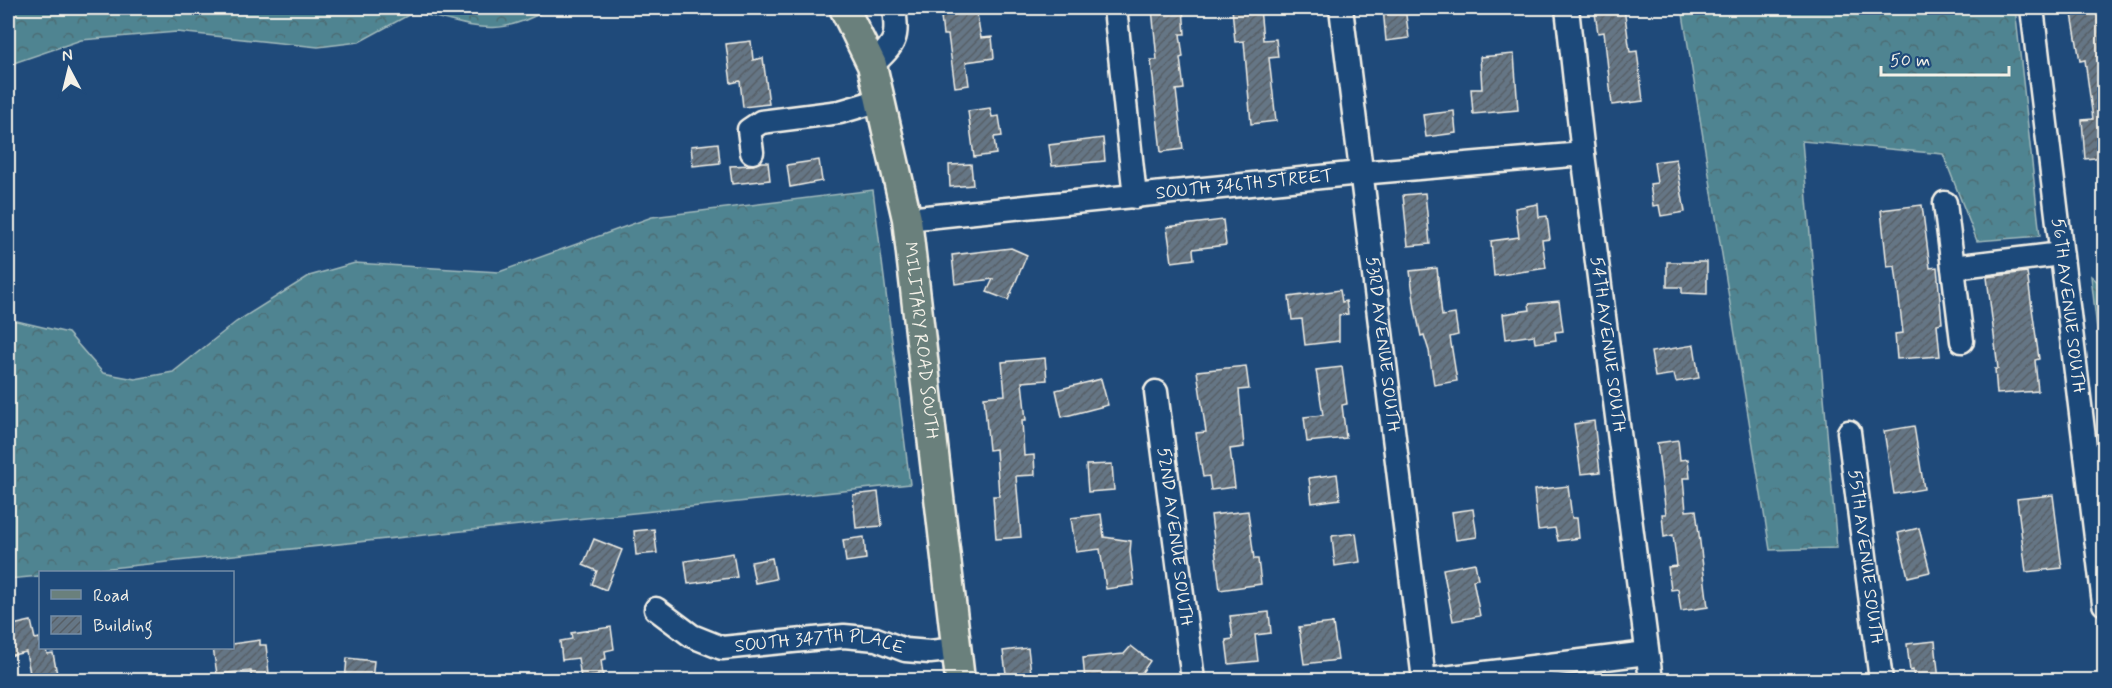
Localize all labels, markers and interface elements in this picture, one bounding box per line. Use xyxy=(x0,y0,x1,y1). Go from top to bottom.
north arrow xyxy=(39,39,99,99)
scale bar xyxy=(1881,39,2008,77)
text: N xyxy=(61,45,74,67)
text: 50 m xyxy=(1890,49,1930,73)
street label: SOUTH 346TH STREET xyxy=(1154,164,1334,206)
street label: 56TH AVENUE SOUTH xyxy=(2045,217,2090,395)
street label: MILITARY ROAD SOUTH xyxy=(898,241,944,441)
street label: 53RD AVENUE SOUTH xyxy=(1360,255,1405,434)
street label: 54TH AVENUE SOUTH xyxy=(1584,255,1631,434)
street label: 52ND AVENUE SOUTH xyxy=(1151,446,1198,628)
street label: 55TH AVENUE SOUTH xyxy=(1842,468,1888,646)
legend xyxy=(39,571,234,649)
text: Road xyxy=(93,584,129,608)
text: Building xyxy=(93,614,153,640)
street label: SOUTH 347TH PLACE xyxy=(734,624,908,661)

